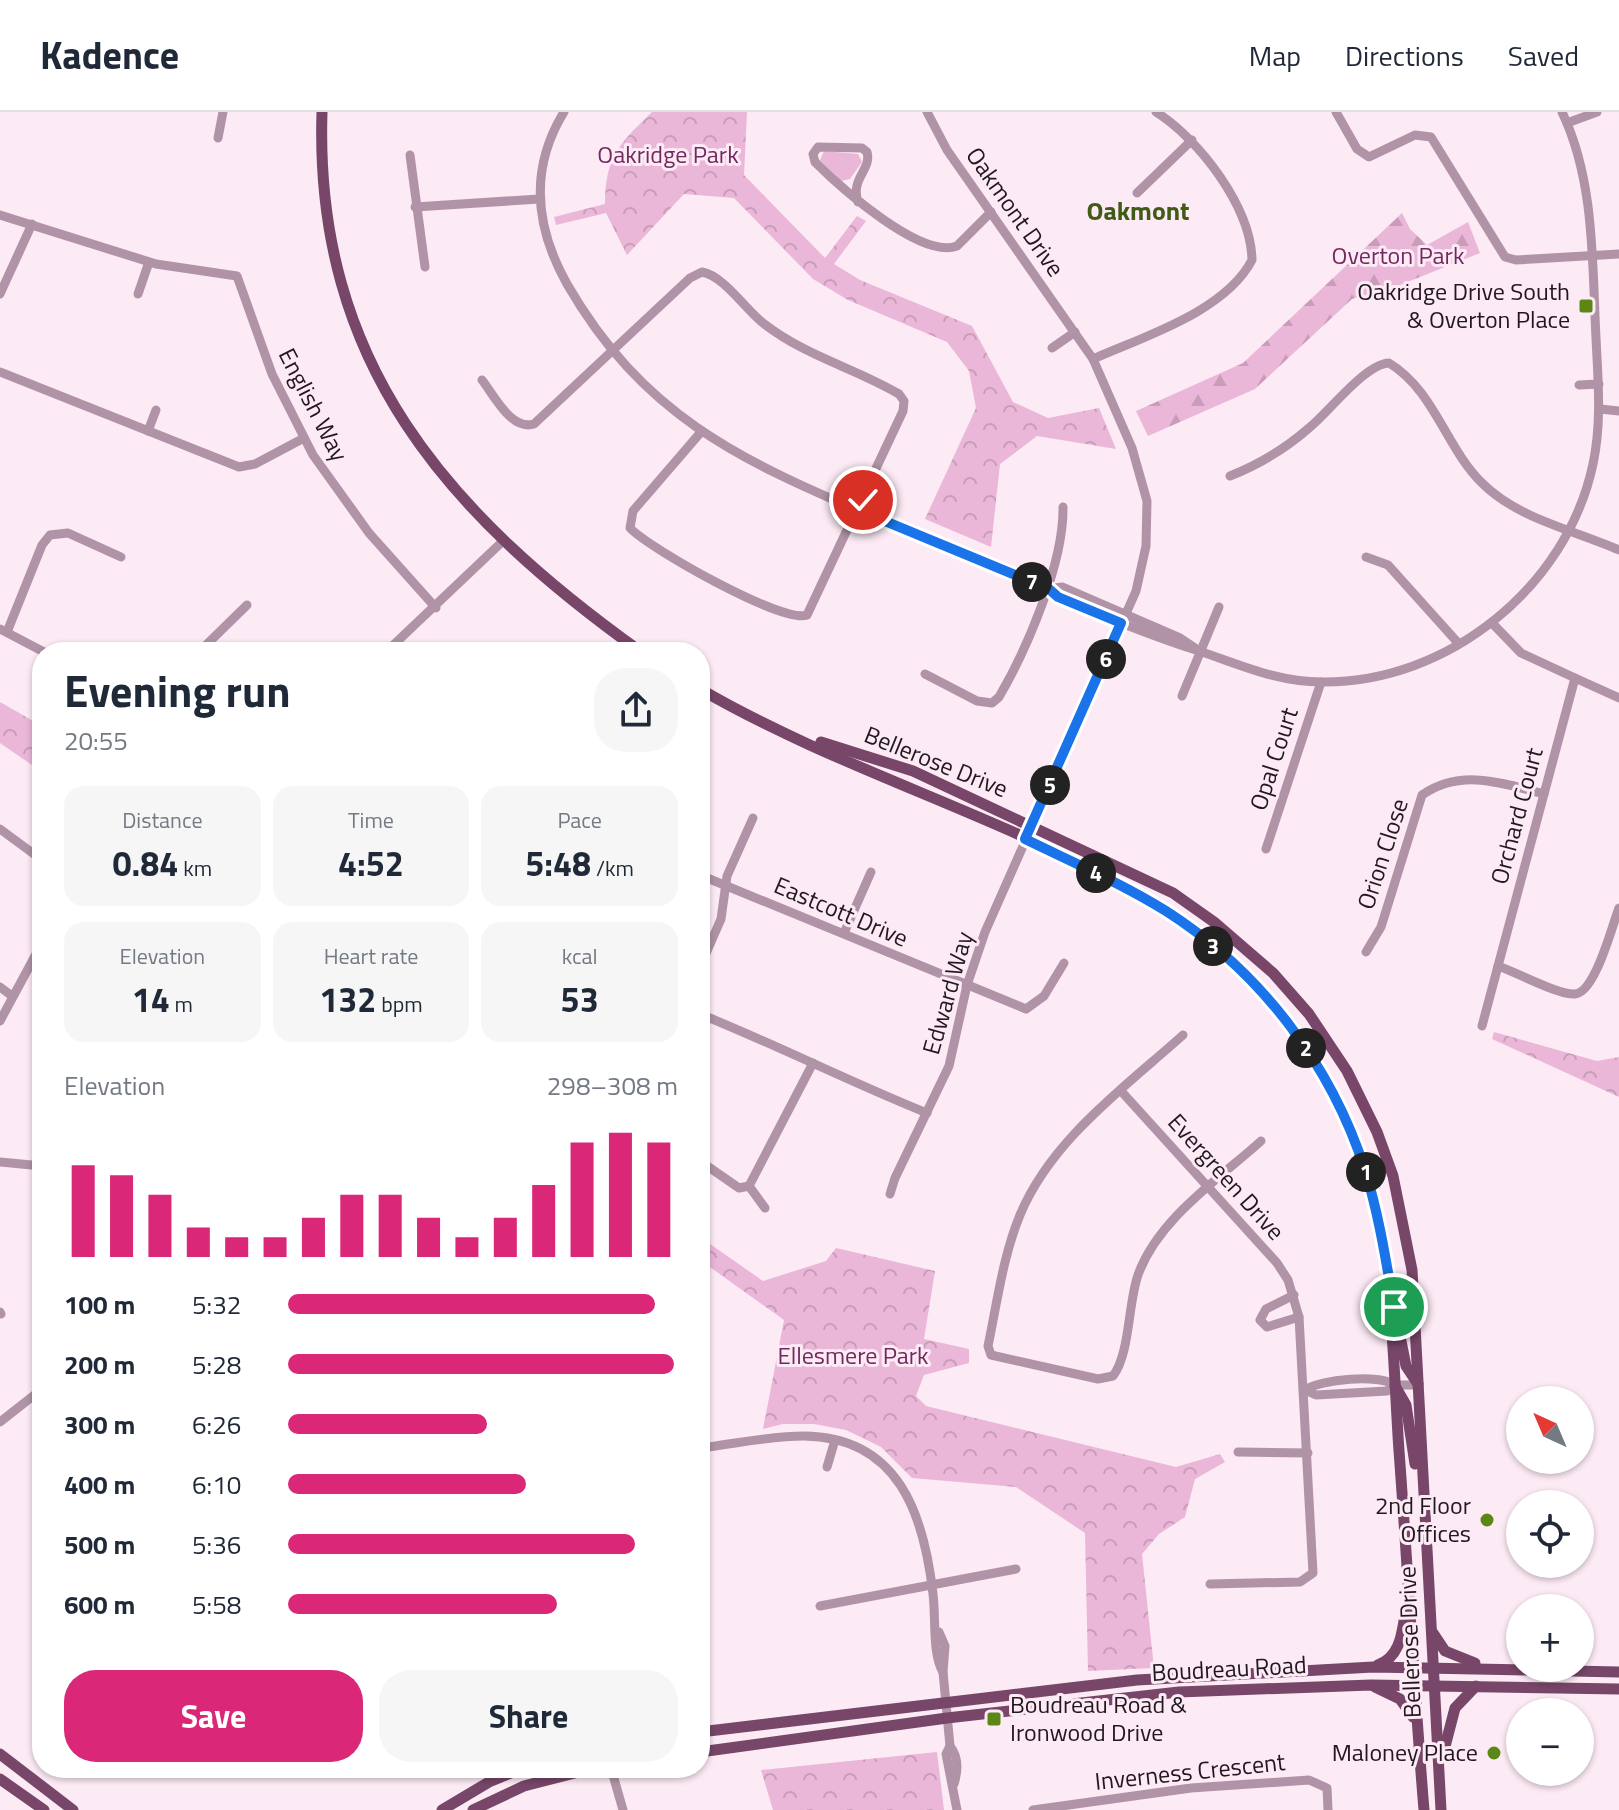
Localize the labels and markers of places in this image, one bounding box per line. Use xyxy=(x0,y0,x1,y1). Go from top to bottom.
place label: Oakridge Drive South & Overton Place xyxy=(1357,273,1570,337)
marker: Oakridge Drive South & Overton Place xyxy=(1577,297,1595,315)
pin xyxy=(829,466,897,534)
pin: 7 xyxy=(1012,562,1052,602)
pin: 6 xyxy=(1086,639,1126,679)
pin: 5 xyxy=(1030,765,1070,805)
pin: 4 xyxy=(1076,853,1116,893)
pin: 3 xyxy=(1193,926,1233,966)
pin: 2 xyxy=(1286,1028,1326,1068)
pin: 1 xyxy=(1346,1152,1386,1192)
pin xyxy=(1360,1273,1428,1341)
place label: 2nd Floor Offices xyxy=(1375,1487,1471,1551)
marker: 2nd Floor Offices xyxy=(1478,1511,1496,1529)
place label: Boudreau Road & Ironwood Drive xyxy=(1010,1686,1187,1750)
marker: Boudreau Road & Ironwood Drive xyxy=(985,1710,1003,1728)
place label: Maloney Place xyxy=(1332,1734,1478,1770)
marker: Maloney Place xyxy=(1485,1744,1503,1762)

